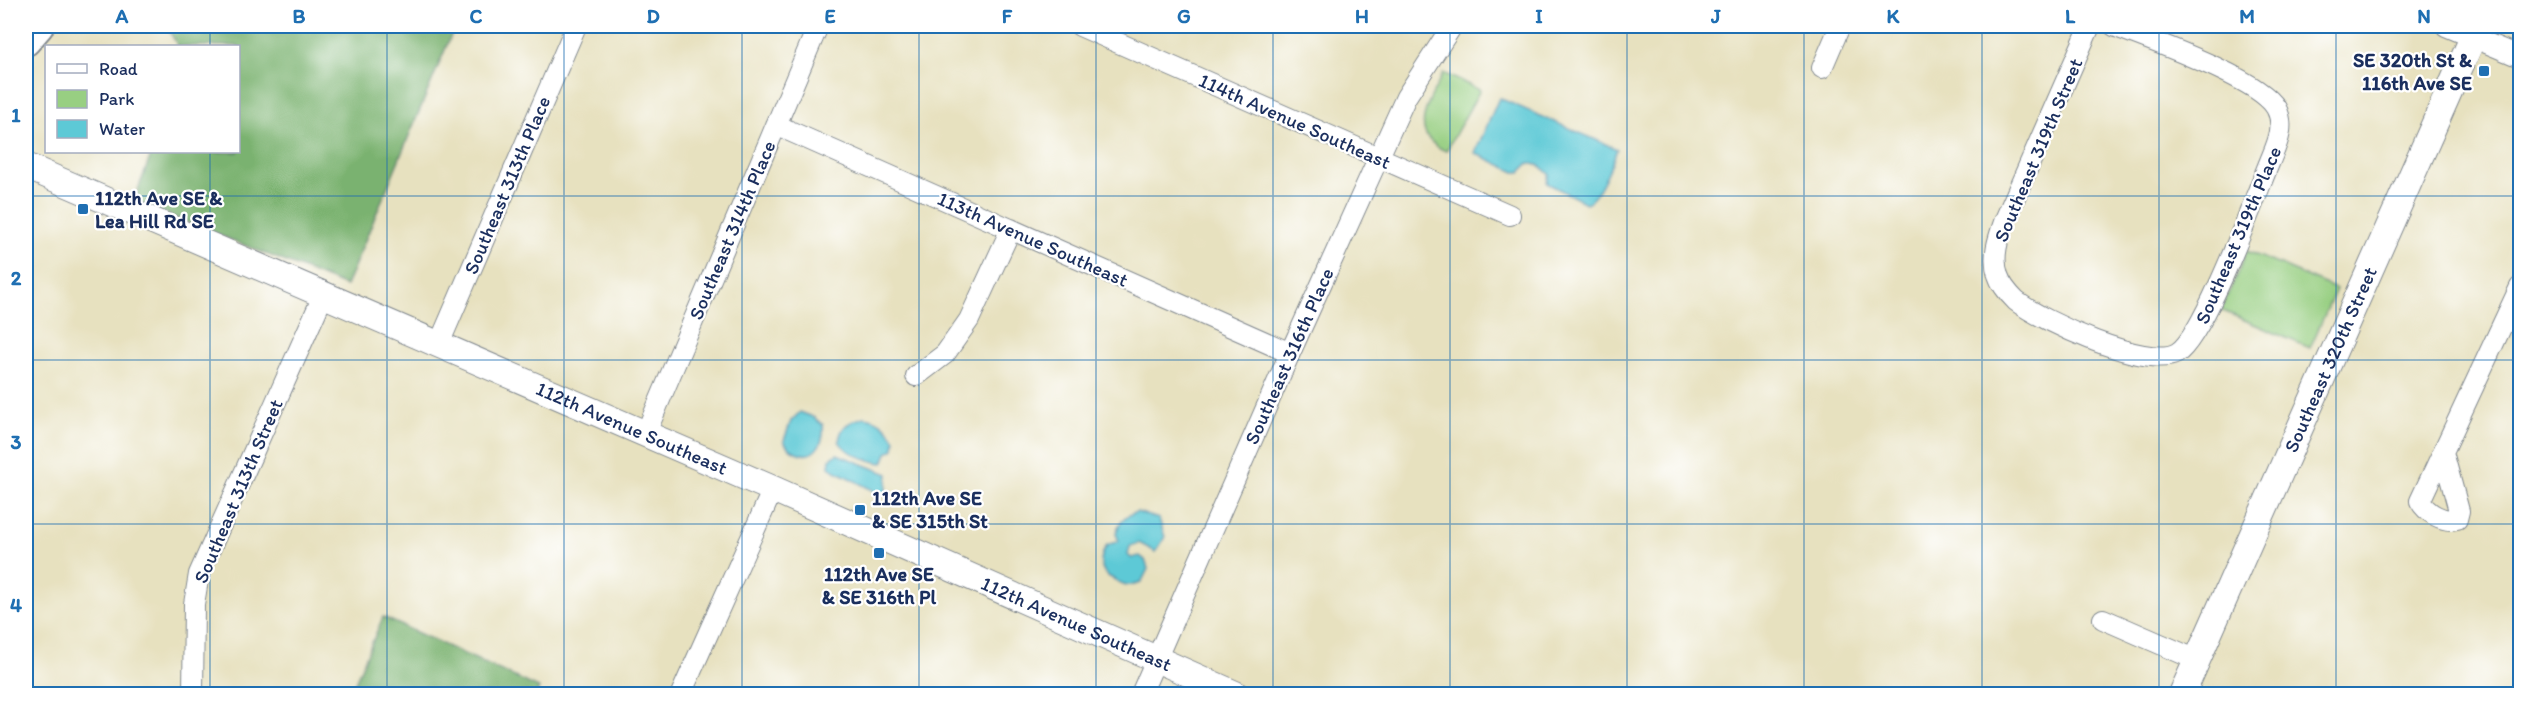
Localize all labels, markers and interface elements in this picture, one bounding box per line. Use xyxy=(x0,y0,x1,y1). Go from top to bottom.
text: A xyxy=(115,4,129,28)
text: B xyxy=(293,4,306,28)
text: C xyxy=(470,4,483,28)
text: D xyxy=(646,4,660,28)
text: E xyxy=(824,4,836,28)
text: F xyxy=(1002,4,1013,28)
text: G xyxy=(1177,4,1191,28)
text: H xyxy=(1355,4,1369,28)
text: I xyxy=(1535,4,1543,28)
text: J xyxy=(1710,4,1721,28)
text: K xyxy=(1887,4,1901,28)
text: L xyxy=(2065,4,2076,28)
text: M xyxy=(2239,4,2255,28)
text: N xyxy=(2417,4,2431,28)
legend xyxy=(45,45,240,153)
place label: SE 320th St & 116th Ave SE xyxy=(2353,48,2472,95)
street label: Southeast 319th Street xyxy=(1988,54,2088,246)
text: Road xyxy=(99,58,138,80)
marker: SE 320th St & 116th Ave SE xyxy=(2477,64,2491,78)
street label: 114th Avenue Southeast xyxy=(1195,68,1395,174)
text: Park xyxy=(99,88,134,110)
street label: Southeast 313th Place xyxy=(459,92,555,278)
text: 1 xyxy=(11,103,21,127)
text: Water xyxy=(99,118,145,140)
street label: Southeast 314th Place xyxy=(683,137,781,323)
street label: Southeast 319th Place xyxy=(2190,143,2286,327)
place label: 112th Ave SE & Lea Hill Rd SE xyxy=(95,186,222,233)
street label: 113th Avenue Southeast xyxy=(934,186,1132,292)
marker: 112th Ave SE & Lea Hill Rd SE xyxy=(76,202,90,216)
street label: Southeast 320th Street xyxy=(2279,263,2382,456)
street label: Southeast 316th Place xyxy=(1239,264,1339,448)
text: 2 xyxy=(11,266,22,290)
street label: 112th Avenue Southeast xyxy=(532,376,731,480)
street label: Southeast 313th Street xyxy=(188,395,288,587)
text: 3 xyxy=(11,430,22,454)
place label: 112th Ave SE & SE 315th St xyxy=(872,486,988,533)
marker: 112th Ave SE & SE 315th St xyxy=(853,503,867,517)
marker: 112th Ave SE & SE 316th Pl xyxy=(872,546,886,560)
place label: 112th Ave SE & SE 316th Pl xyxy=(822,562,936,609)
street label: 112th Avenue Southeast xyxy=(978,571,1176,676)
text: 4 xyxy=(10,593,22,617)

